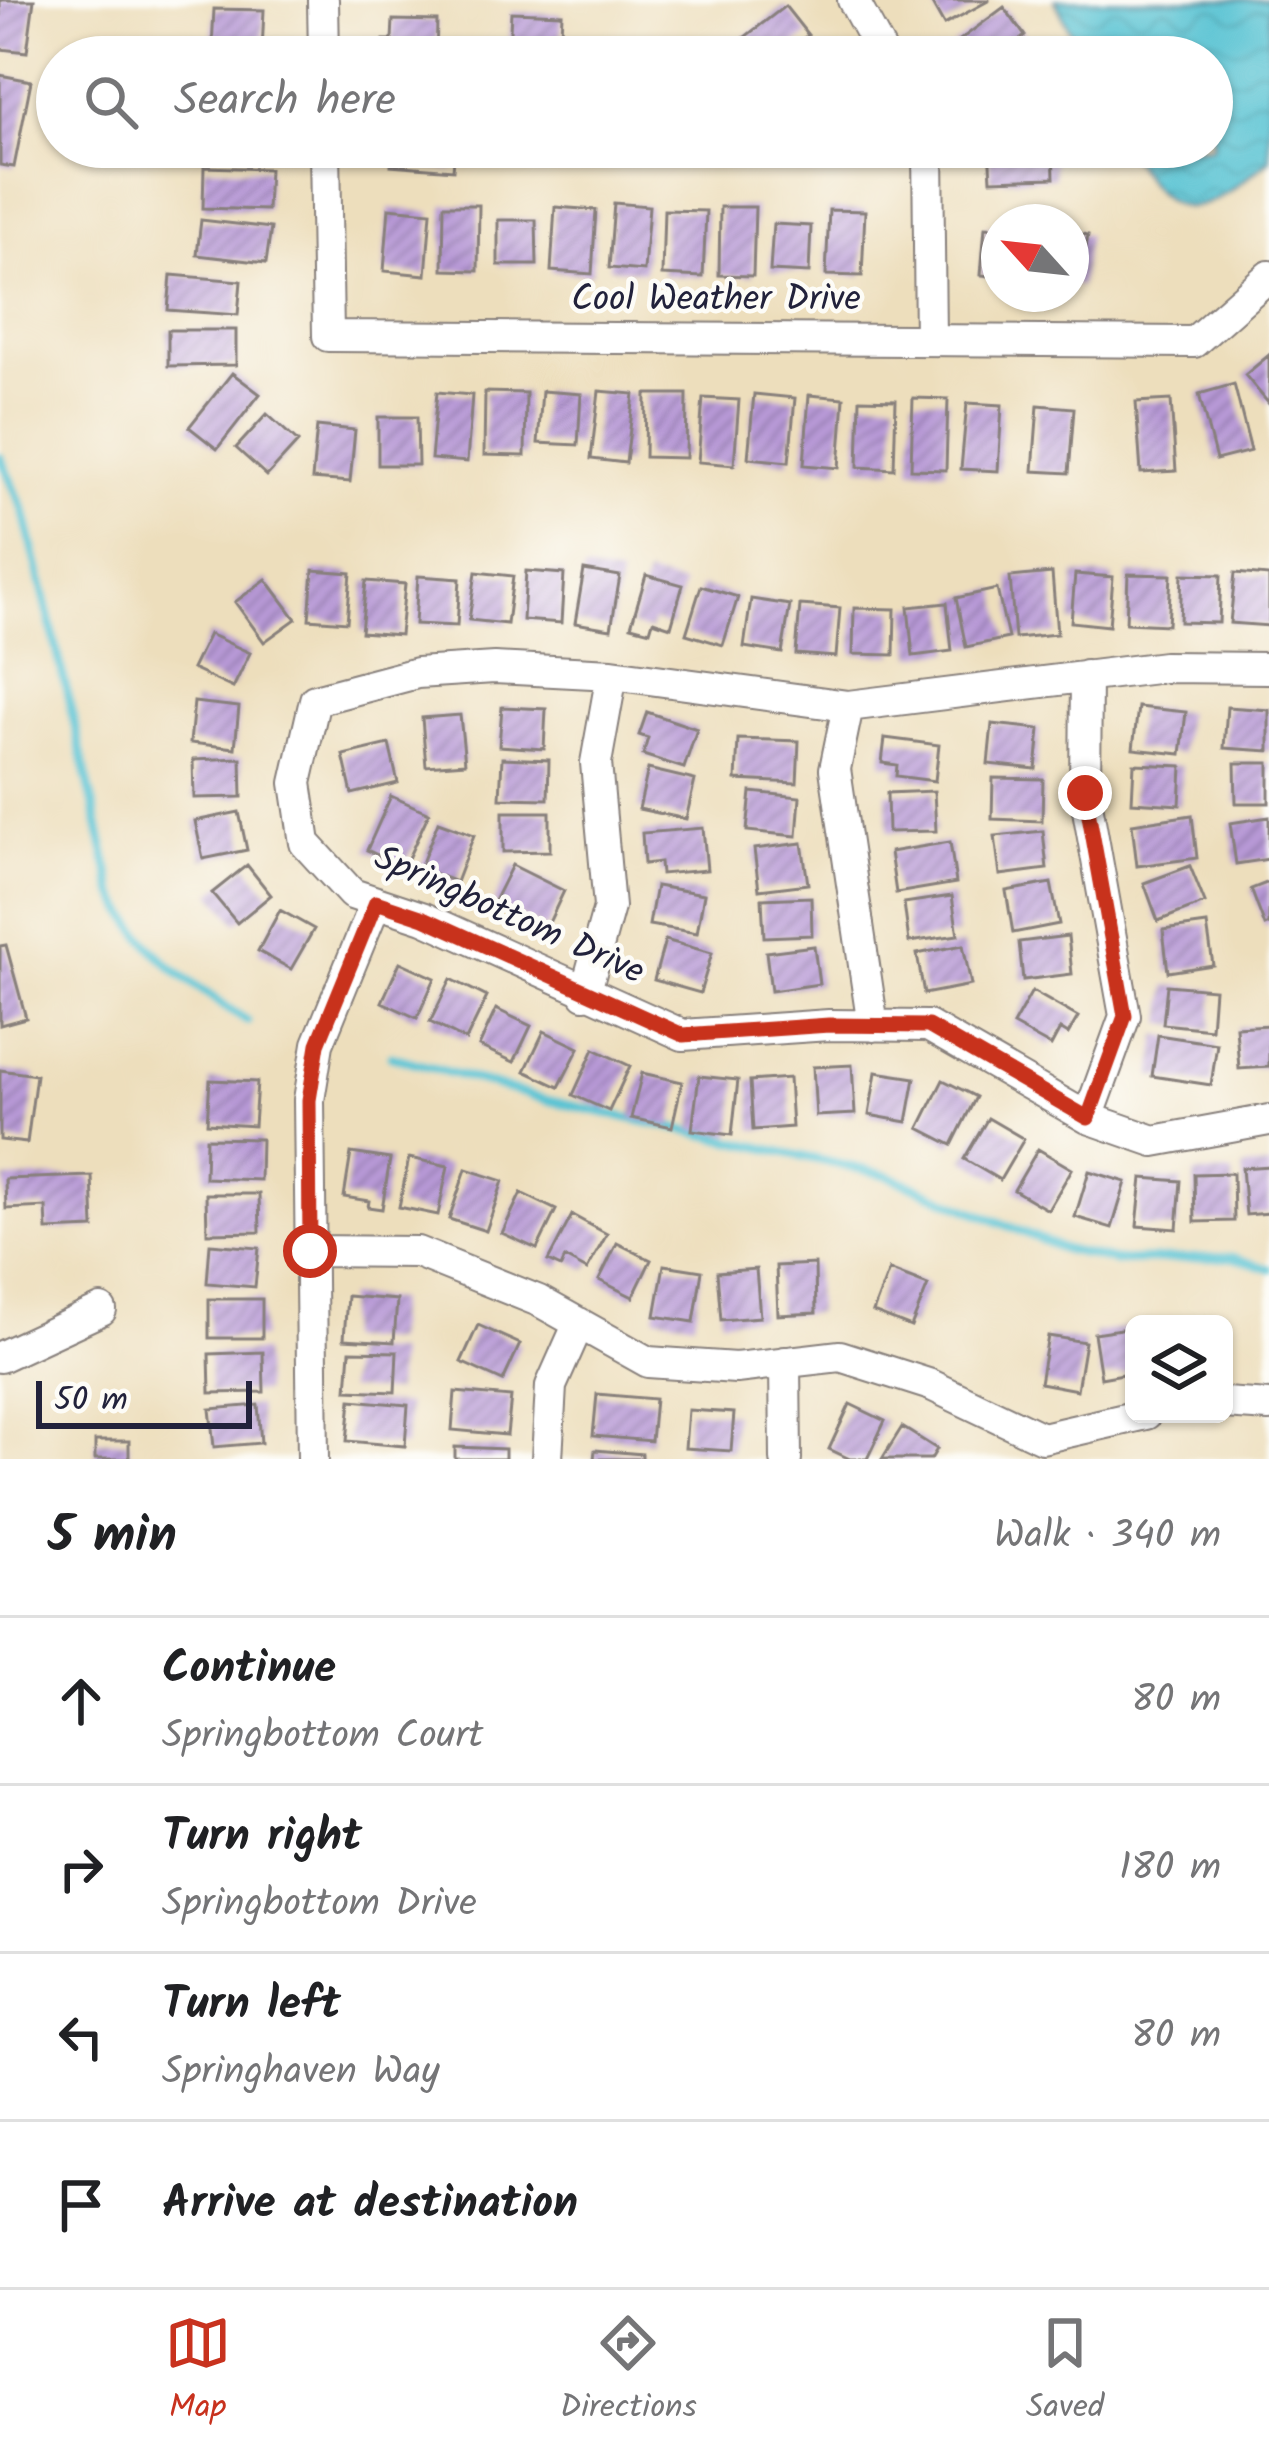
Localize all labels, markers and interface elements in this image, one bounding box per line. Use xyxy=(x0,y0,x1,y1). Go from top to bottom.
search box xyxy=(36,36,1233,168)
text: Search here xyxy=(174,66,396,138)
icon: search xyxy=(78,69,144,135)
north arrow xyxy=(981,204,1089,312)
street label: Cool Weather Drive xyxy=(571,272,861,329)
route end xyxy=(1058,766,1112,820)
street label: Springbottom Drive xyxy=(365,831,653,1001)
route start xyxy=(283,1224,337,1278)
map controls xyxy=(1125,1315,1233,1423)
button: layers xyxy=(1125,1315,1233,1423)
scale bar xyxy=(36,1375,252,1428)
text: 50 m xyxy=(54,1375,128,1428)
text: 5 min xyxy=(48,1497,177,1578)
text: Walk · 340 m xyxy=(994,1506,1221,1568)
text: Continue xyxy=(162,1634,336,1706)
icon: ahead xyxy=(48,1668,114,1734)
text: 80 m xyxy=(1131,1670,1221,1732)
text: Springbottom Court xyxy=(162,1706,483,1768)
text: Turn right xyxy=(162,1802,362,1874)
icon: right xyxy=(48,1836,114,1902)
text: 180 m xyxy=(1119,1838,1221,1900)
text: Springbottom Drive xyxy=(162,1874,477,1936)
text: Turn left xyxy=(162,1970,341,2042)
icon: left xyxy=(48,2004,114,2070)
text: 80 m xyxy=(1131,2006,1221,2068)
text: Springhaven Way xyxy=(162,2042,440,2104)
text: Arrive at destination xyxy=(162,2169,578,2241)
icon: arrive xyxy=(48,2172,114,2238)
tab: Map xyxy=(165,2310,231,2435)
tab: Directions xyxy=(560,2310,697,2435)
tab: Saved xyxy=(1026,2310,1104,2435)

